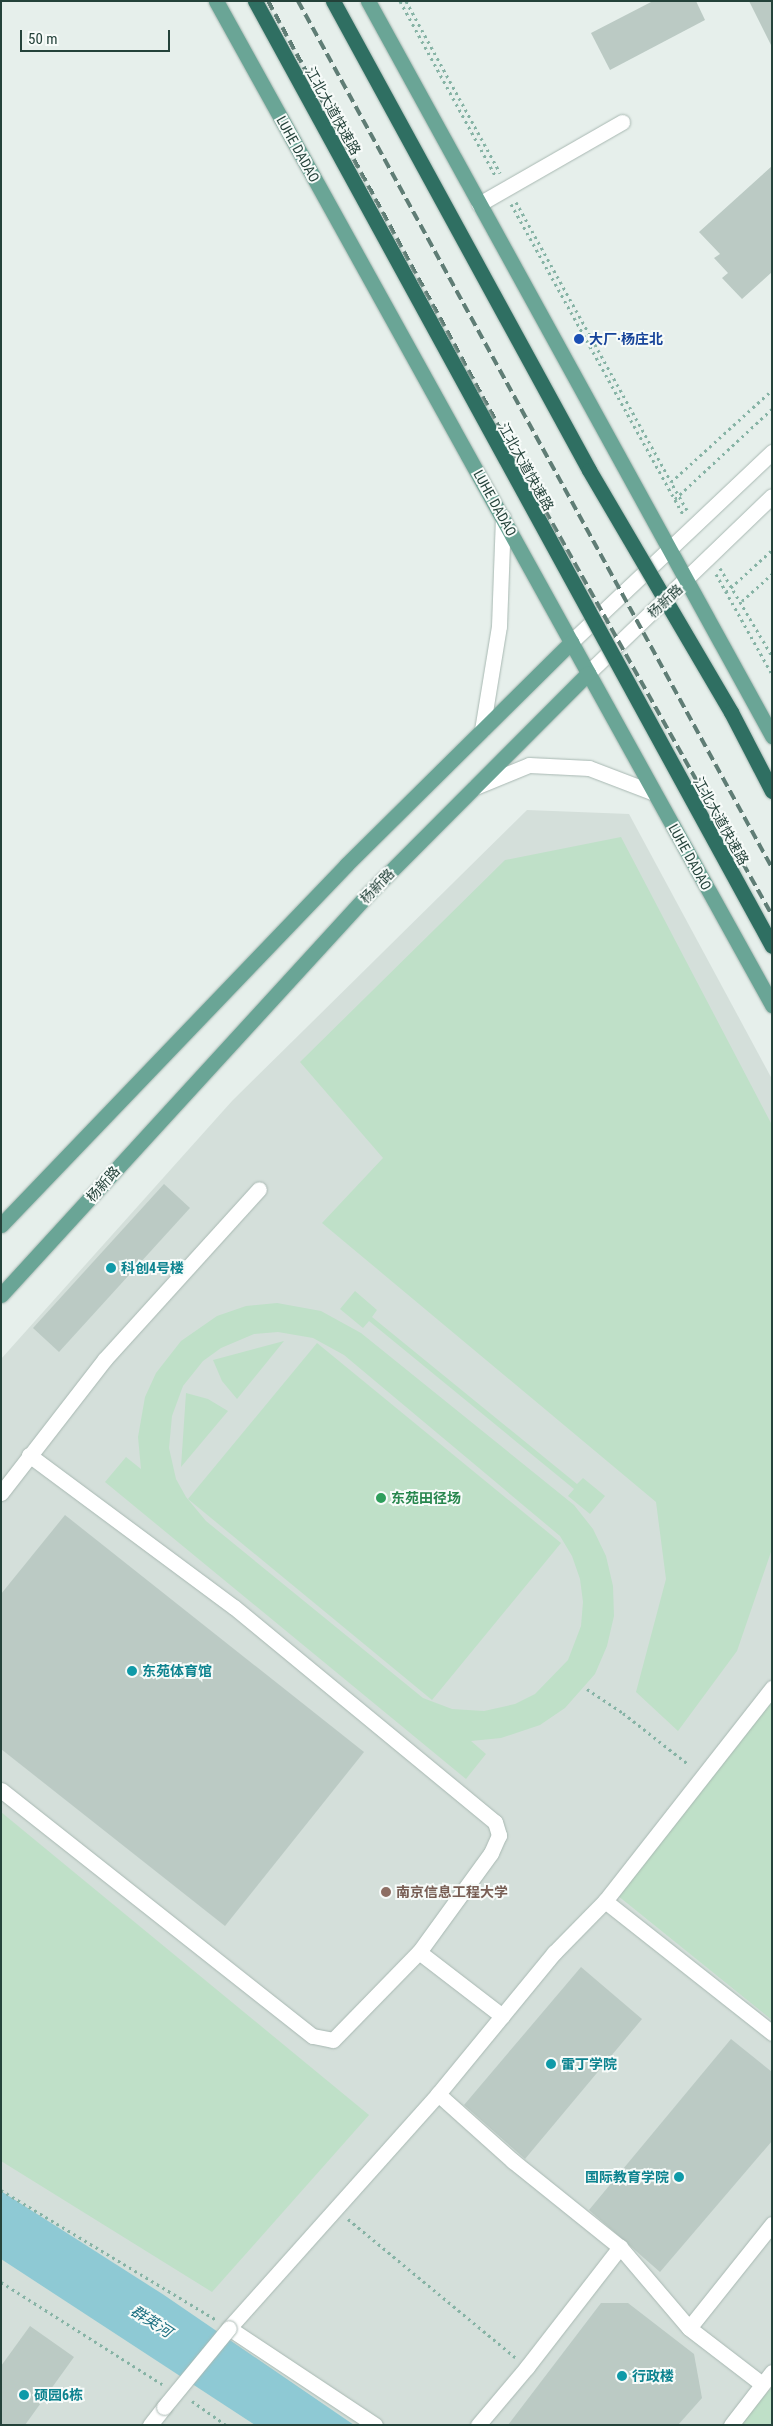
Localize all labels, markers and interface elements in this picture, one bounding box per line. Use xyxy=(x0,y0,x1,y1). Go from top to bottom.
scale bar xyxy=(22,20,172,52)
text: 50 m xyxy=(28,30,58,48)
street label: 江北大道快速路 xyxy=(302,64,364,158)
street label: LUHE DADAO xyxy=(273,113,323,185)
place label: 大厂·杨庄北 xyxy=(589,331,663,347)
marker: 大厂·杨庄北 xyxy=(573,333,585,345)
street label: 江北大道快速路 xyxy=(495,420,557,514)
street label: LUHE DADAO xyxy=(470,467,520,539)
street label: 杨新路 xyxy=(644,581,686,621)
street label: 江北大道快速路 xyxy=(690,774,752,868)
street label: LUHE DADAO xyxy=(665,821,715,893)
street label: 杨新路 xyxy=(356,865,398,907)
street label: 杨新路 xyxy=(83,1163,123,1205)
place label: 科创4号楼 xyxy=(121,1260,184,1276)
marker: 科创4号楼 xyxy=(105,1262,117,1274)
place label: 东苑田径场 xyxy=(391,1490,461,1506)
marker: 东苑田径场 xyxy=(375,1492,387,1504)
place label: 东苑体育馆 xyxy=(142,1663,212,1679)
marker: 东苑体育馆 xyxy=(126,1665,138,1677)
place label: 南京信息工程大学 xyxy=(396,1884,508,1900)
marker: 南京信息工程大学 xyxy=(380,1886,392,1898)
place label: 雷丁学院 xyxy=(561,2056,617,2072)
marker: 雷丁学院 xyxy=(545,2058,557,2070)
place label: 国际教育学院 xyxy=(585,2169,669,2185)
marker: 国际教育学院 xyxy=(673,2171,685,2183)
water label: 群英河 xyxy=(127,2302,175,2342)
place label: 行政楼 xyxy=(632,2368,674,2384)
marker: 行政楼 xyxy=(616,2370,628,2382)
place label: 硕园6栋 xyxy=(34,2387,83,2403)
marker: 硕园6栋 xyxy=(18,2389,30,2401)

